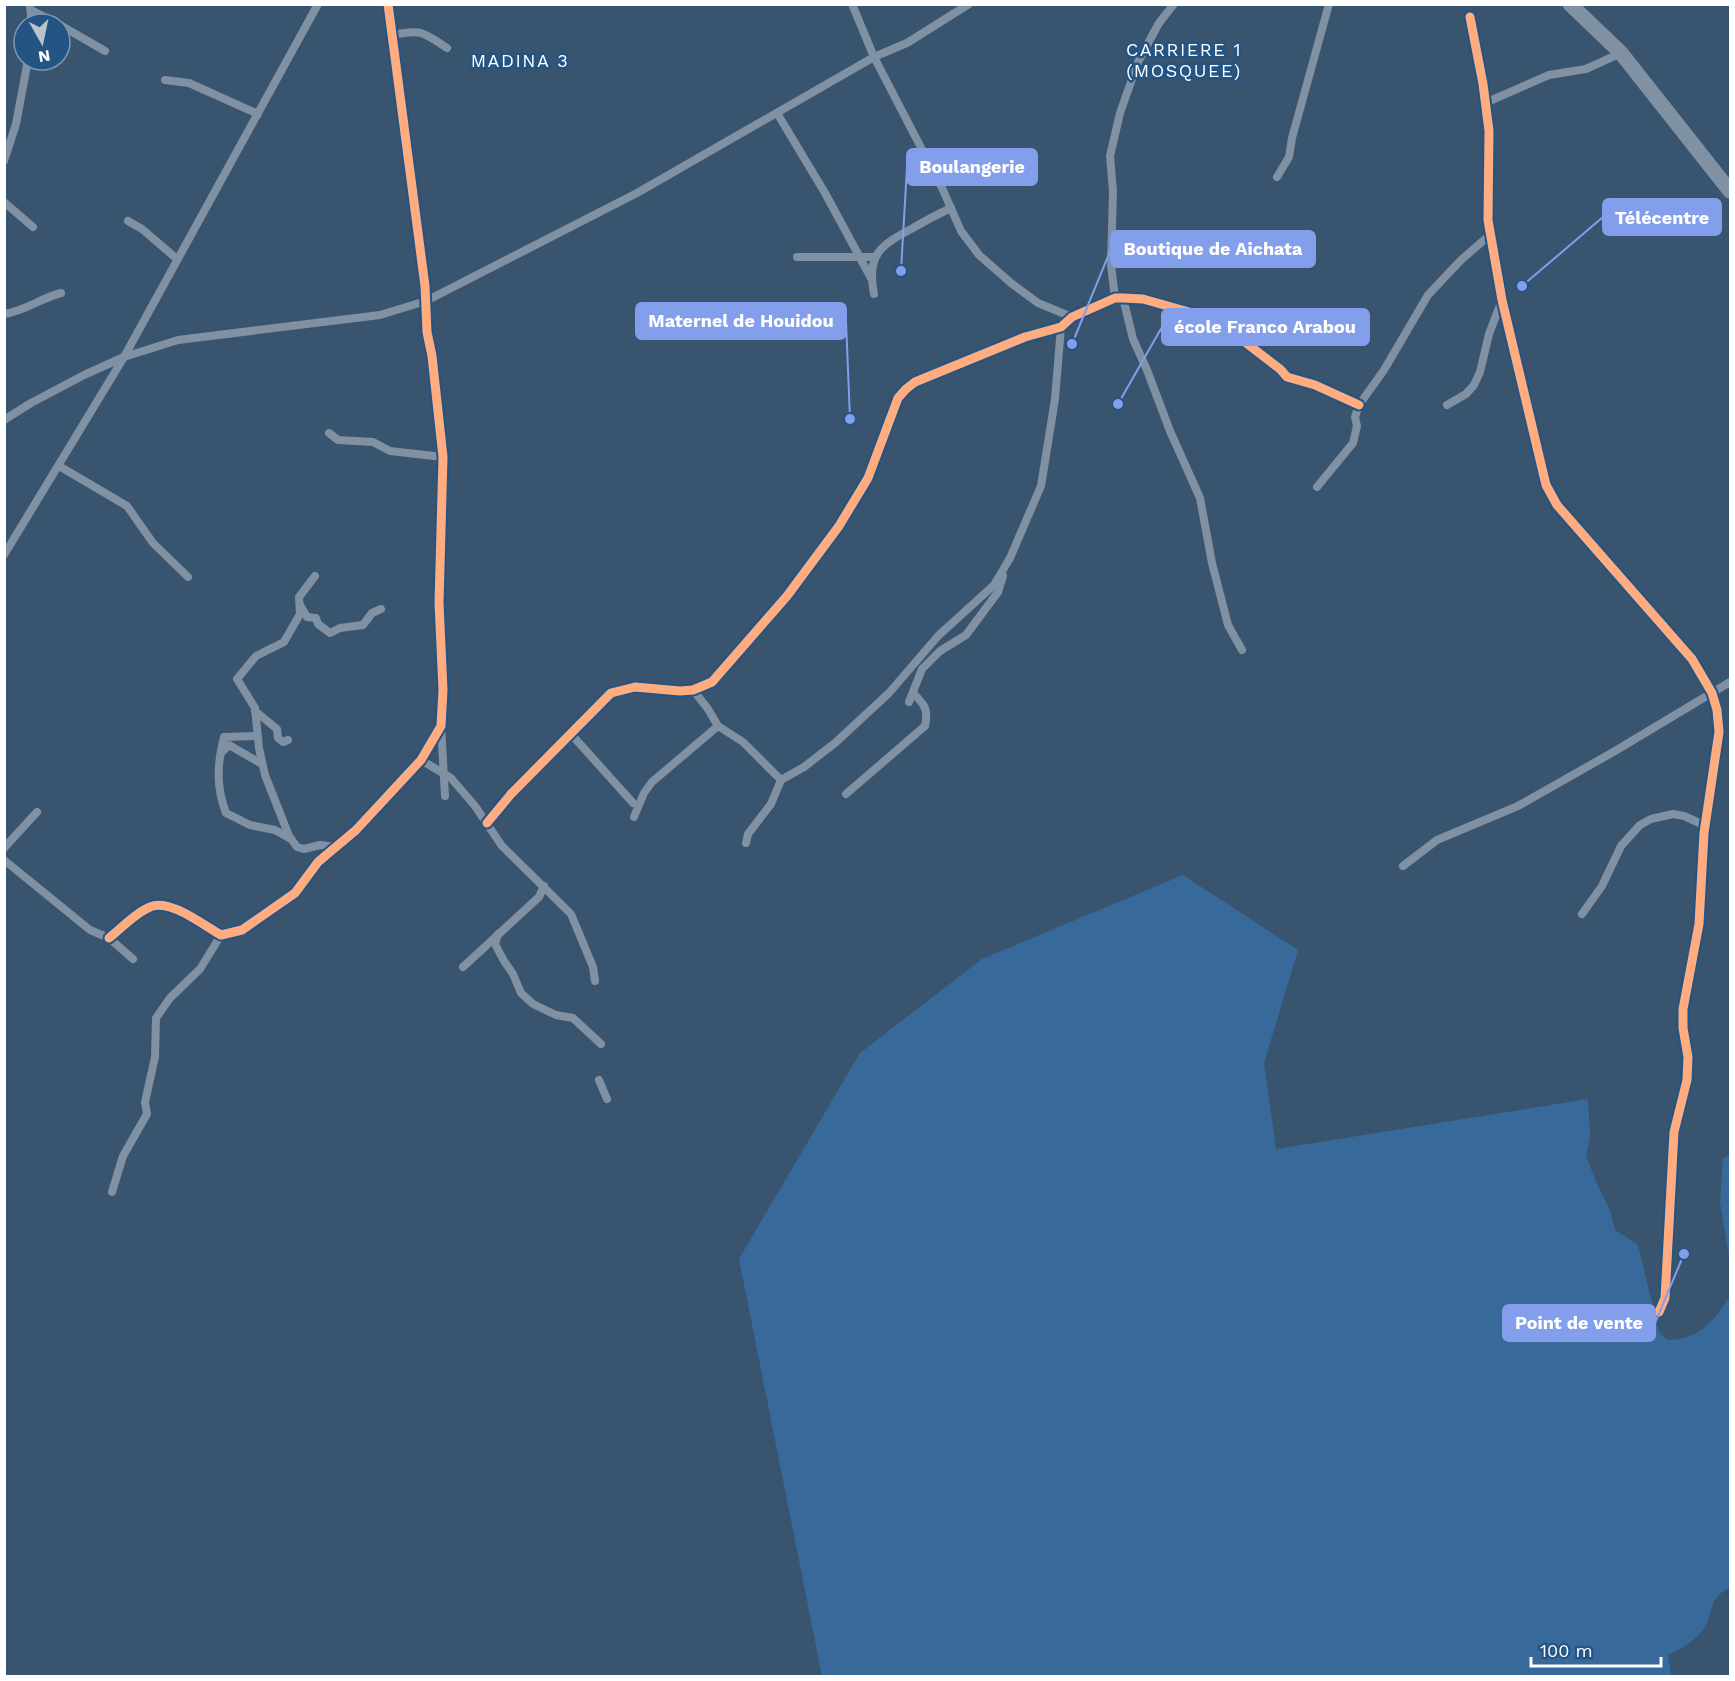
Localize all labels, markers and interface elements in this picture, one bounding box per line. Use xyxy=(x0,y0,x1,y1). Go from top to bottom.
north arrow xyxy=(12,12,72,72)
district label: CARRIERE 1 (MOSQUEE) xyxy=(1126,39,1242,81)
text: N xyxy=(37,46,52,67)
district label: MADINA 3 xyxy=(471,50,569,71)
callout: Boulangerie xyxy=(907,149,1037,185)
text: Boulangerie xyxy=(919,156,1025,177)
callout: Télécentre xyxy=(1603,199,1721,235)
text: Télécentre xyxy=(1615,207,1709,228)
callout: Boutique de Aichata xyxy=(1111,231,1315,267)
text: Boutique de Aichata xyxy=(1123,238,1303,259)
callout: Maternel de Houidou xyxy=(636,303,846,339)
callout: école Franco Arabou xyxy=(1162,309,1369,345)
text: Maternel de Houidou xyxy=(648,310,834,331)
text: école Franco Arabou xyxy=(1174,316,1356,337)
callout: Point de vente xyxy=(1503,1305,1655,1341)
text: Point de vente xyxy=(1515,1312,1643,1333)
scale bar xyxy=(1531,1630,1662,1668)
text: 100 m xyxy=(1540,1640,1593,1661)

